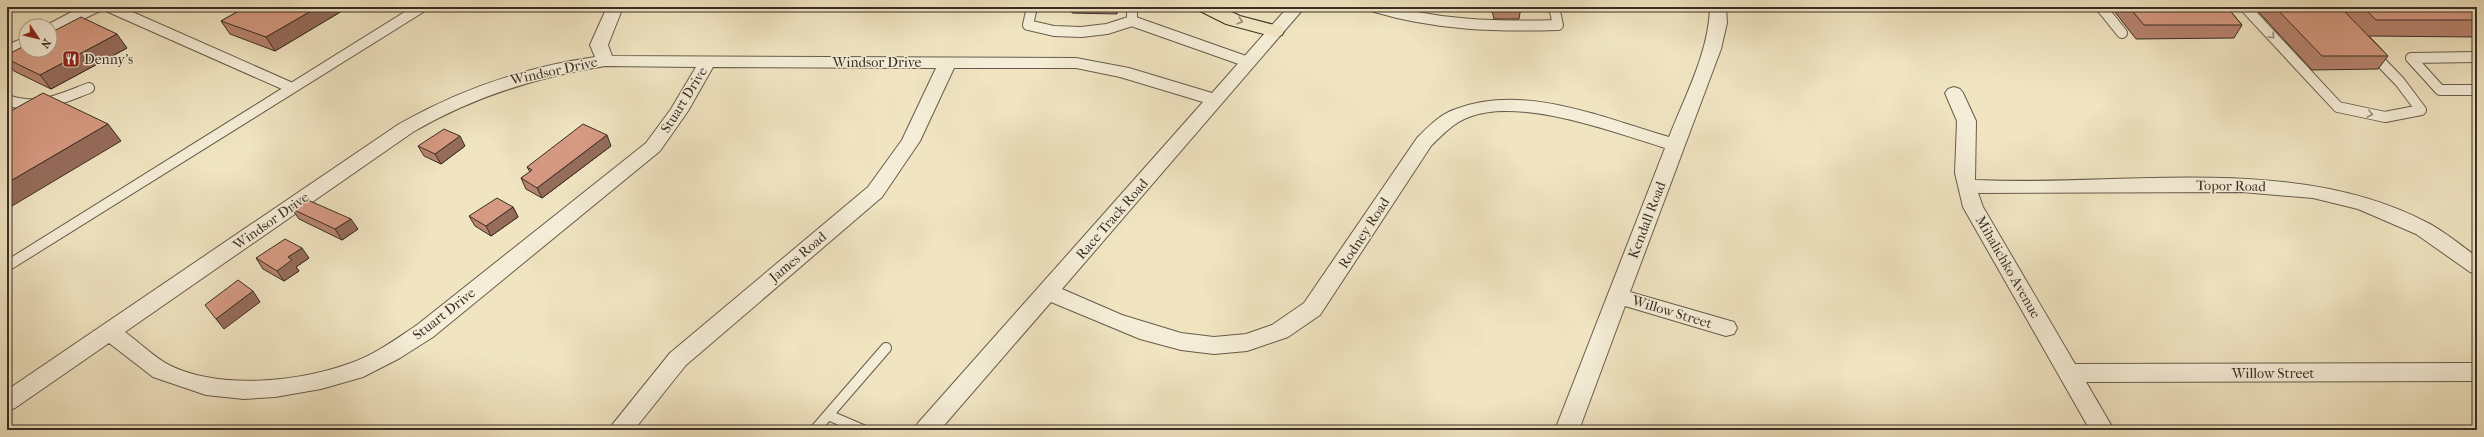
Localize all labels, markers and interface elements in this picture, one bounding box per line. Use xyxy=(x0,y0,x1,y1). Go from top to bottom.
one-way arrow xyxy=(1237,17,1243,25)
north arrow xyxy=(18,18,58,58)
one-way arrow xyxy=(2267,31,2274,38)
text: N xyxy=(38,36,54,51)
restaurant icon: Denny's xyxy=(61,49,81,69)
place label: Denny's xyxy=(84,51,133,68)
street label: Windsor Drive xyxy=(508,53,599,89)
street label: Windsor Drive xyxy=(832,54,921,71)
street label: Stuart Drive xyxy=(657,64,711,136)
one-way arrow xyxy=(2367,109,2373,117)
street label: Race Track Road xyxy=(1072,175,1152,263)
street label: Topor Road xyxy=(2196,177,2266,195)
street label: Kendall Road xyxy=(1625,179,1670,261)
street label: Windsor Drive xyxy=(229,189,312,254)
street label: Rodney Road xyxy=(1335,194,1393,272)
street label: Mihalichko Avenue xyxy=(1972,213,2044,321)
street label: James Road xyxy=(765,228,830,286)
street label: Stuart Drive xyxy=(409,284,479,344)
street label: Willow Street xyxy=(1629,291,1714,332)
street label: Willow Street xyxy=(2231,365,2314,382)

